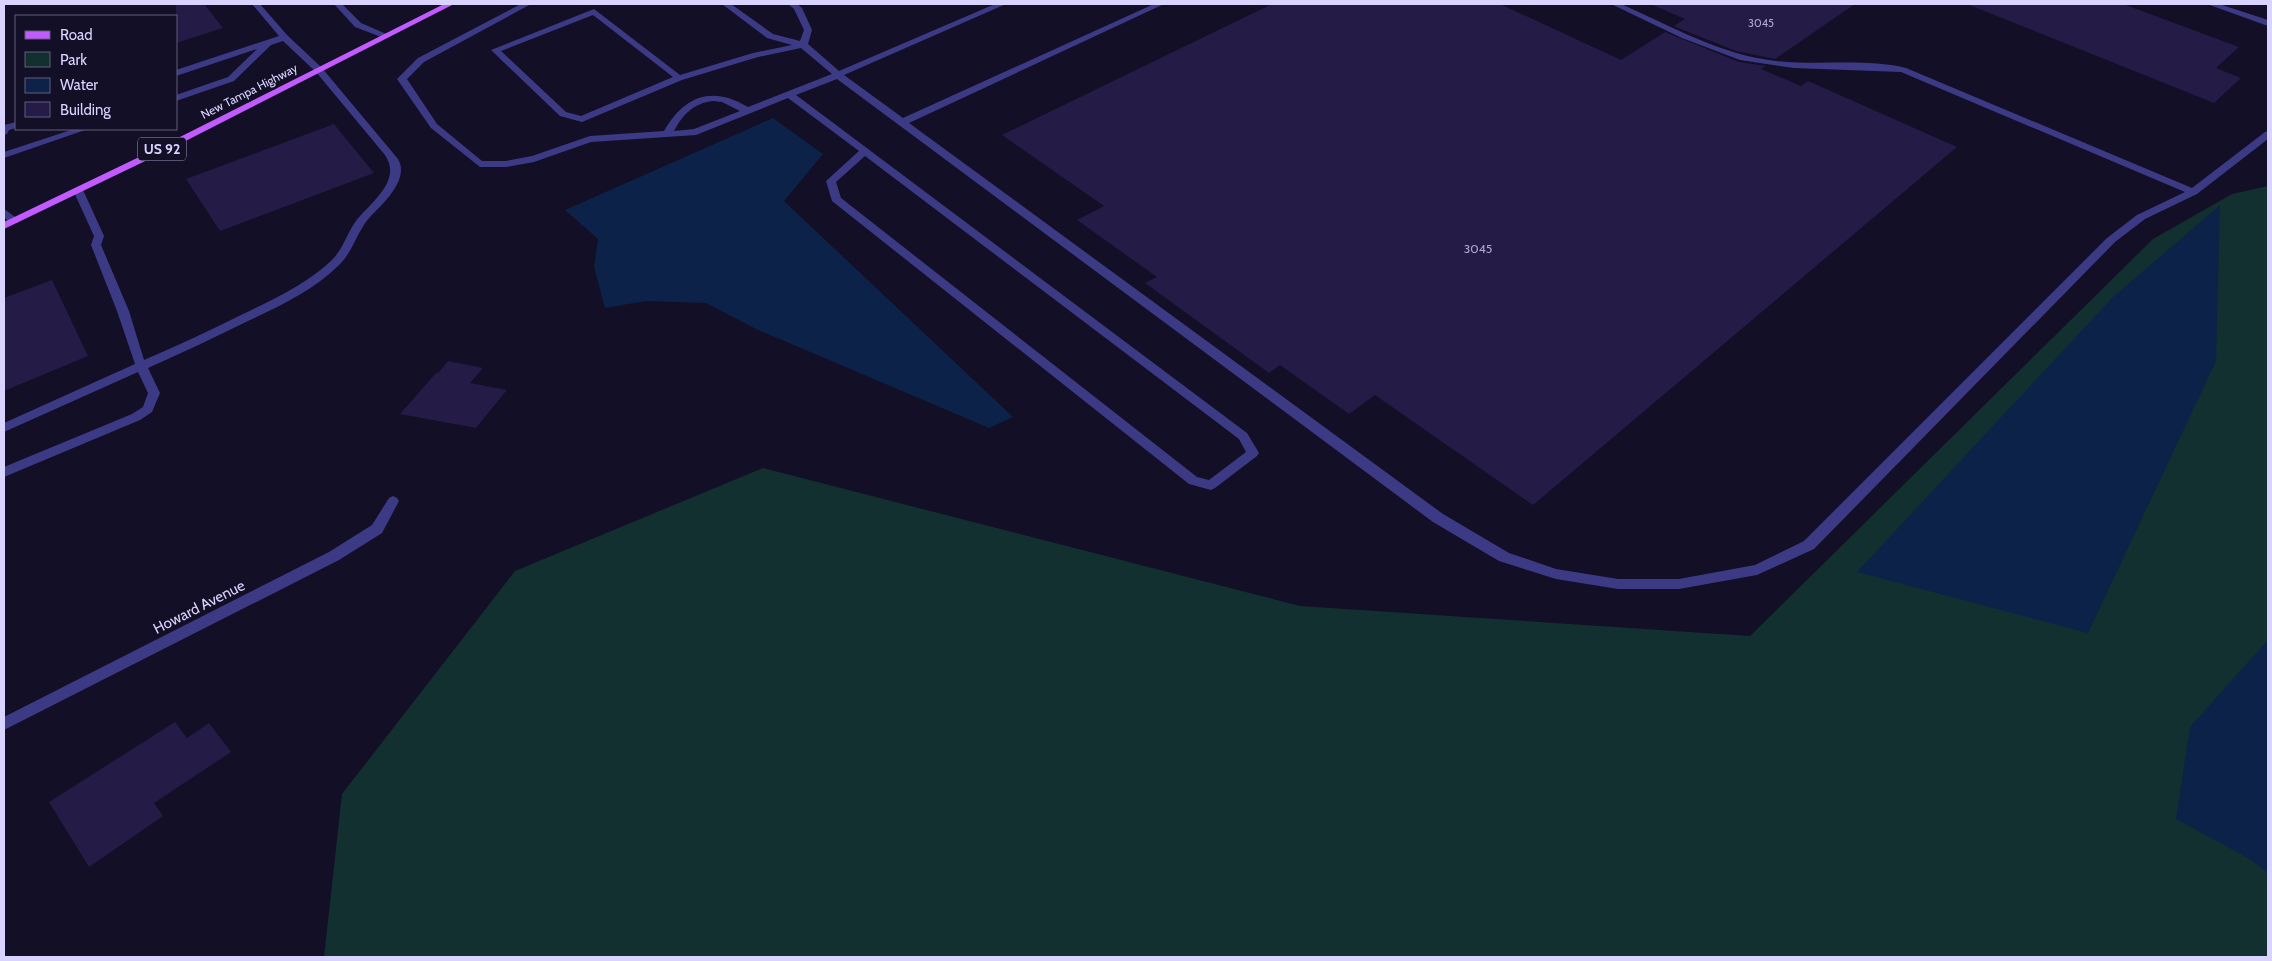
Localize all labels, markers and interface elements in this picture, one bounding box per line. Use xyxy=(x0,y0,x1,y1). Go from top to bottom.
legend xyxy=(15,15,178,130)
house number: 3045 xyxy=(1748,16,1774,30)
text: Road xyxy=(60,26,93,44)
text: Park xyxy=(60,51,87,69)
street label: New Tampa Highway xyxy=(198,60,300,122)
text: Water xyxy=(60,76,98,94)
text: Building xyxy=(60,101,111,119)
road number: US 92 xyxy=(138,138,186,160)
house number: 3045 xyxy=(1464,241,1492,256)
street label: Howard Avenue xyxy=(150,576,248,638)

